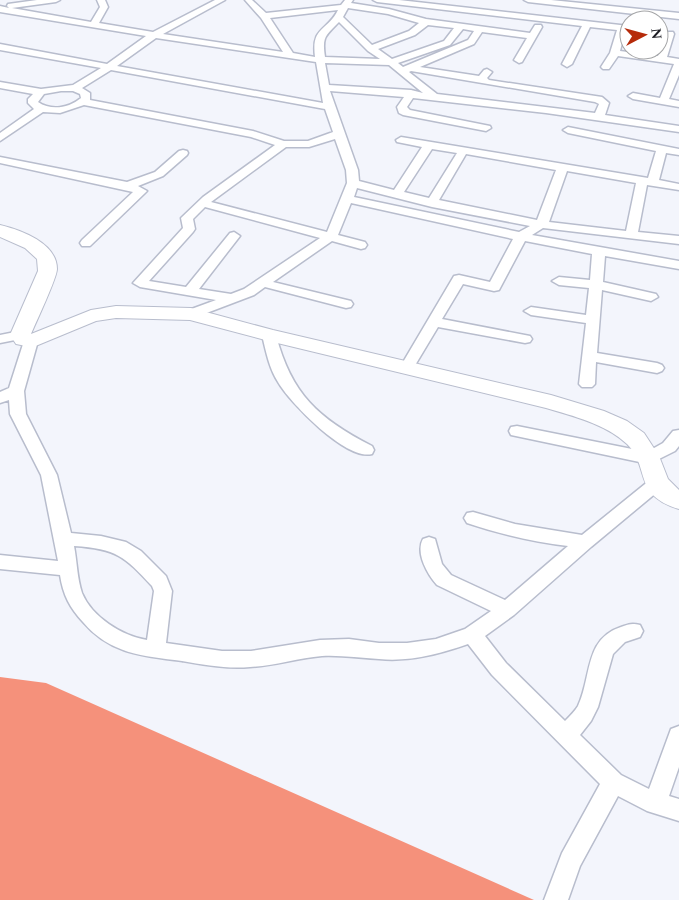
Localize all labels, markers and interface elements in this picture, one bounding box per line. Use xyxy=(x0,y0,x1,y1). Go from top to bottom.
north arrow xyxy=(619,10,669,60)
text: N xyxy=(645,27,667,40)

